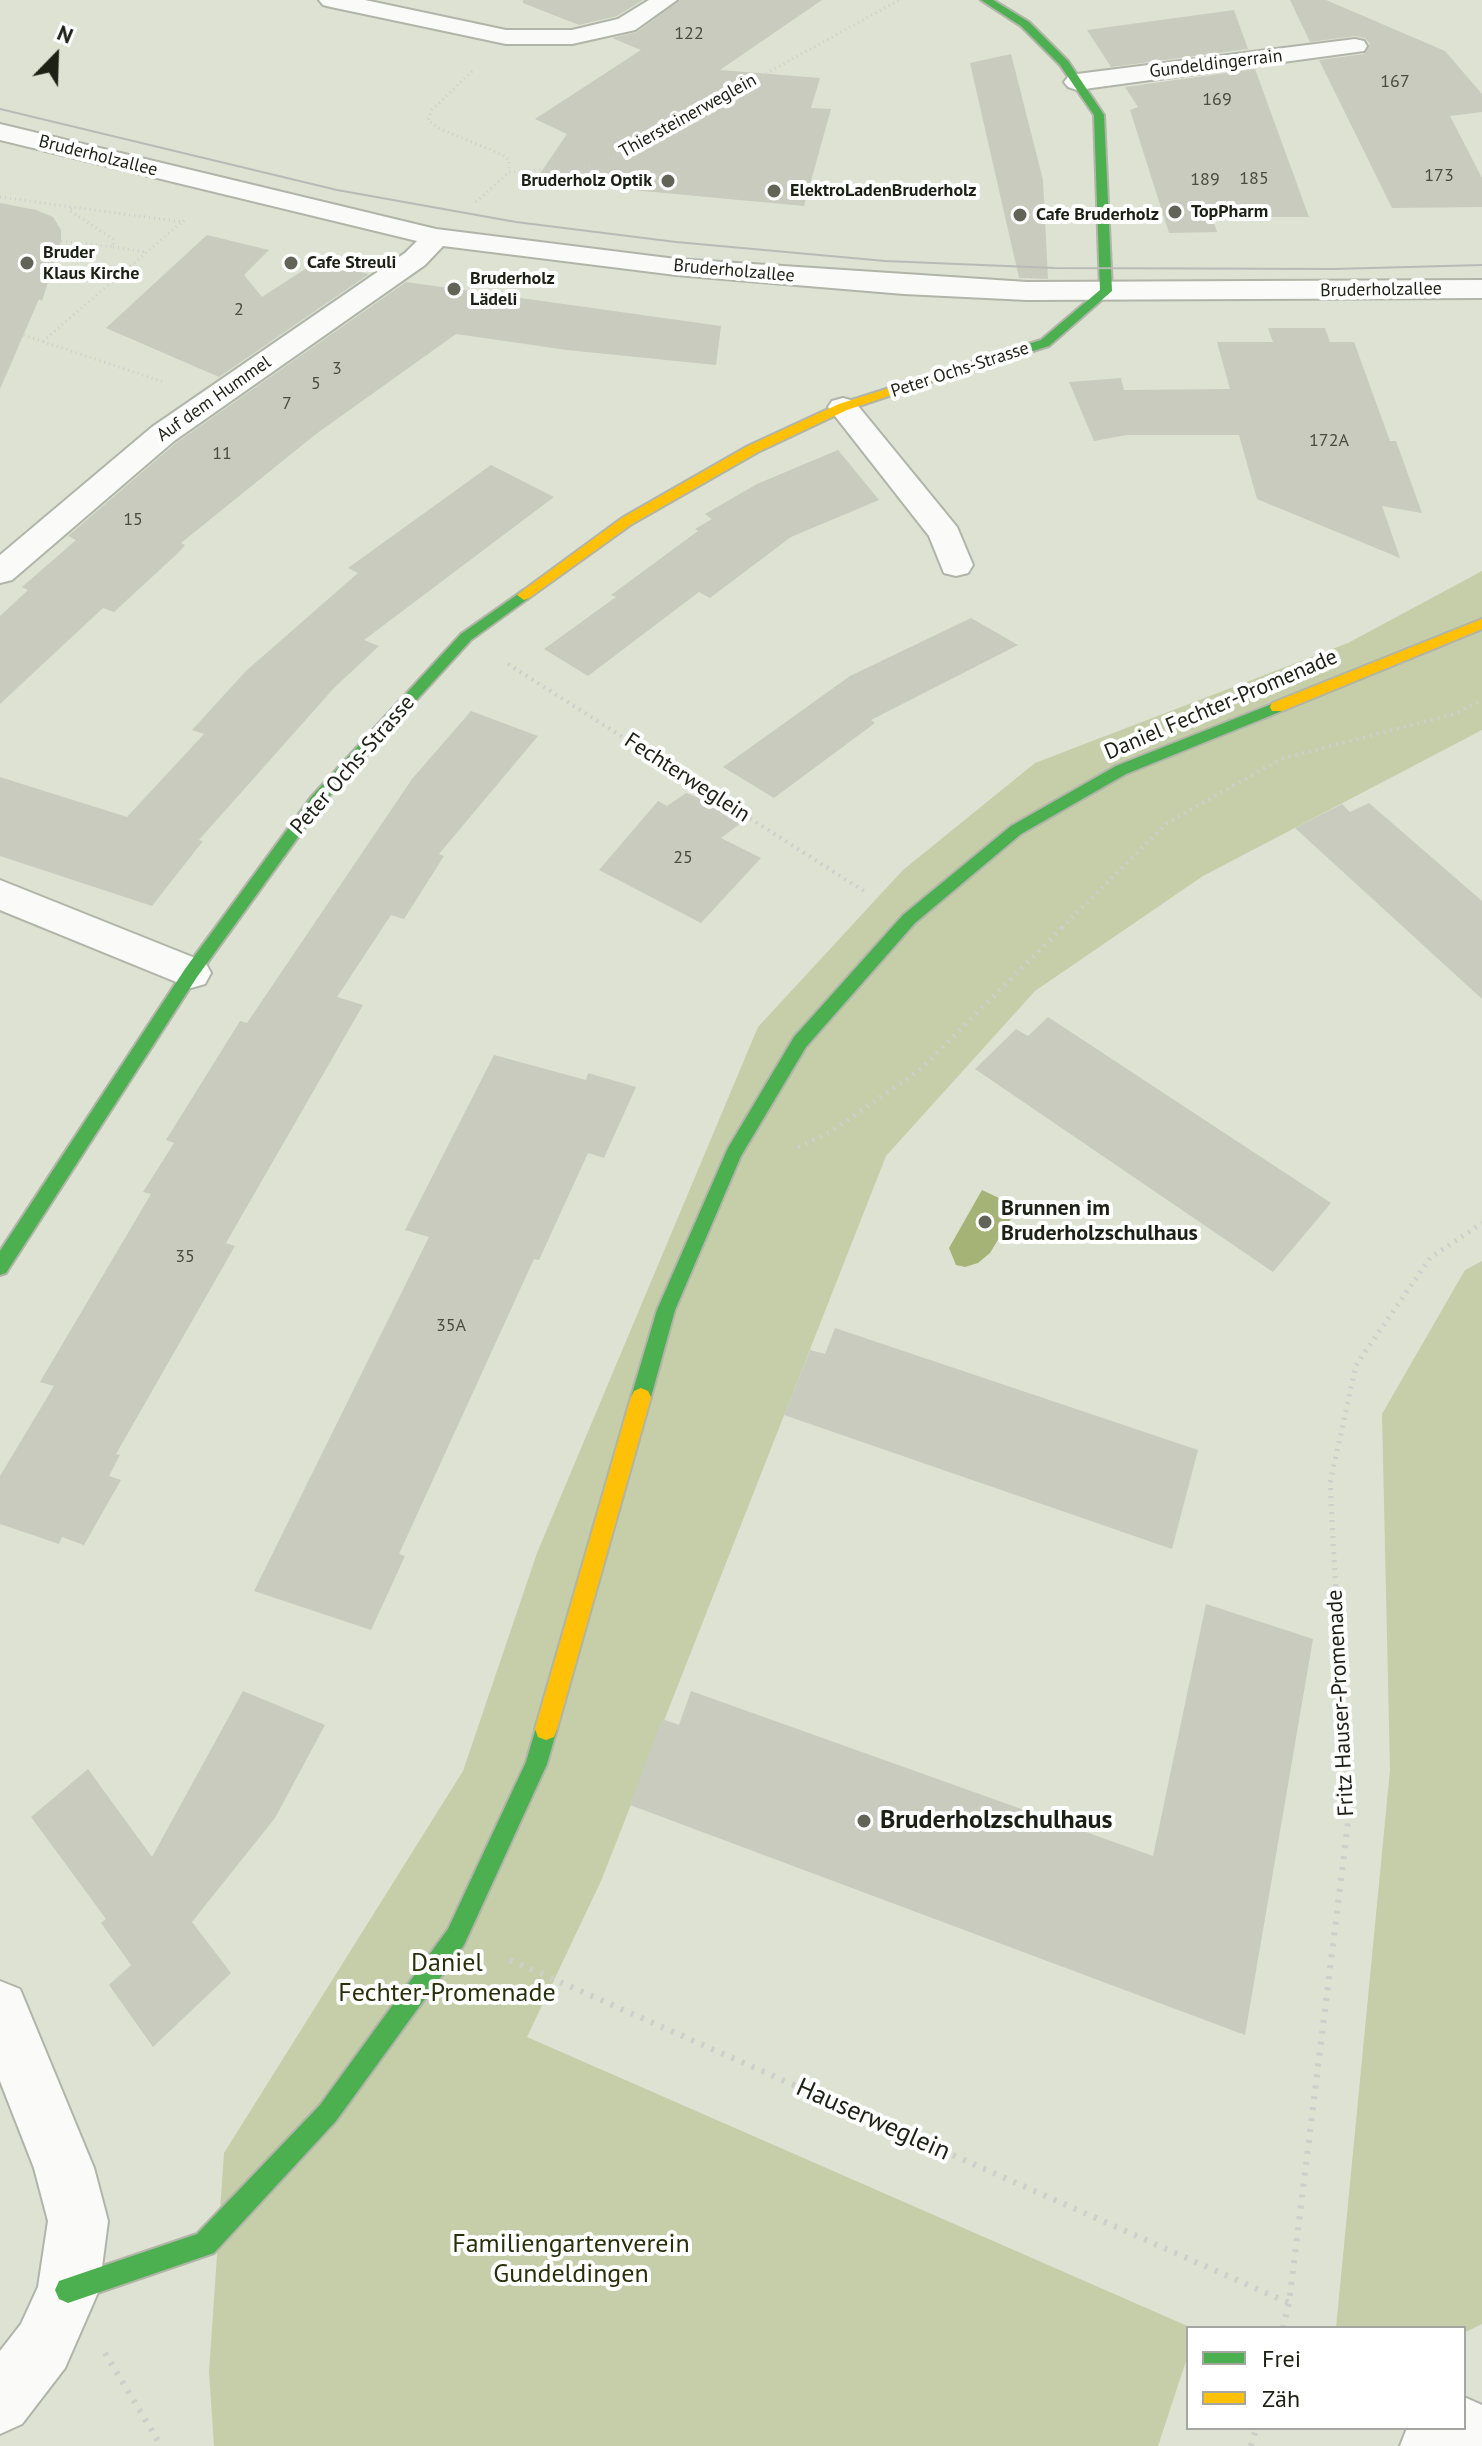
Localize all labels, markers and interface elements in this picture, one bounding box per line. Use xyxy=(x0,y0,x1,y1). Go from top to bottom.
north arrow xyxy=(16,16,96,96)
text: N xyxy=(53,18,78,50)
house number: 122 xyxy=(674,23,704,45)
street label: Gundeldingerrain xyxy=(1148,45,1284,83)
street label: Thiersteinerweglein xyxy=(616,69,760,163)
house number: 167 xyxy=(1380,71,1410,93)
house number: 169 xyxy=(1202,89,1232,111)
street label: Bruderholzallee xyxy=(36,131,160,181)
house number: 173 xyxy=(1424,165,1454,187)
house number: 185 xyxy=(1239,168,1269,190)
house number: 189 xyxy=(1190,169,1220,191)
place label: Bruderholz Optik xyxy=(521,170,652,192)
marker: Bruderholz Optik xyxy=(659,172,677,190)
place label: ElektroLadenBruderholz xyxy=(790,180,977,202)
marker: ElektroLadenBruderholz xyxy=(765,182,783,200)
place label: TopPharm xyxy=(1191,201,1268,223)
marker: TopPharm xyxy=(1166,203,1184,221)
place label: Cafe Bruderholz xyxy=(1036,204,1159,226)
marker: Cafe Bruderholz xyxy=(1011,206,1029,224)
place label: Bruder Klaus Kirche xyxy=(43,242,139,284)
place label: Cafe Streuli xyxy=(307,252,396,274)
marker: Bruder Klaus Kirche xyxy=(18,254,36,272)
marker: Cafe Streuli xyxy=(282,254,300,272)
street label: Bruderholzallee xyxy=(672,255,796,287)
place label: Bruderholz Lädeli xyxy=(470,268,555,310)
street label: Bruderholzallee xyxy=(1320,278,1442,302)
marker: Bruderholz Lädeli xyxy=(445,280,463,298)
house number: 2 xyxy=(234,299,244,321)
street label: Peter Ochs-Strasse xyxy=(888,337,1032,403)
street label: Auf dem Hummel xyxy=(153,352,275,446)
house number: 3 xyxy=(332,358,342,380)
house number: 5 xyxy=(311,373,321,395)
house number: 7 xyxy=(282,393,292,415)
house number: 172A xyxy=(1309,430,1349,452)
house number: 11 xyxy=(212,443,232,465)
house number: 15 xyxy=(123,509,143,531)
street label: Daniel Fechter-Promenade xyxy=(1101,644,1341,766)
street label: Peter Ochs-Strasse xyxy=(285,690,421,840)
street label: Fechterweglein xyxy=(619,728,755,828)
house number: 25 xyxy=(673,847,693,869)
place label: Brunnen im Bruderholzschulhaus xyxy=(1001,1196,1198,1248)
marker: Brunnen im Bruderholzschulhaus xyxy=(976,1213,994,1231)
house number: 35 xyxy=(175,1246,195,1268)
house number: 35A xyxy=(436,1315,466,1337)
street label: Fritz Hauser-Promenade xyxy=(1322,1589,1360,1817)
place label: Bruderholzschulhaus xyxy=(880,1805,1113,1837)
marker: Bruderholzschulhaus xyxy=(855,1812,873,1830)
park label: Daniel Fechter-Promenade xyxy=(338,1948,556,2010)
street label: Hauserweglein xyxy=(791,2072,955,2168)
park label: Familiengartenverein Gundeldingen xyxy=(452,2229,690,2290)
legend xyxy=(1186,2326,1466,2430)
text: Frei xyxy=(1262,2343,1301,2374)
text: Zäh xyxy=(1262,2383,1300,2414)

